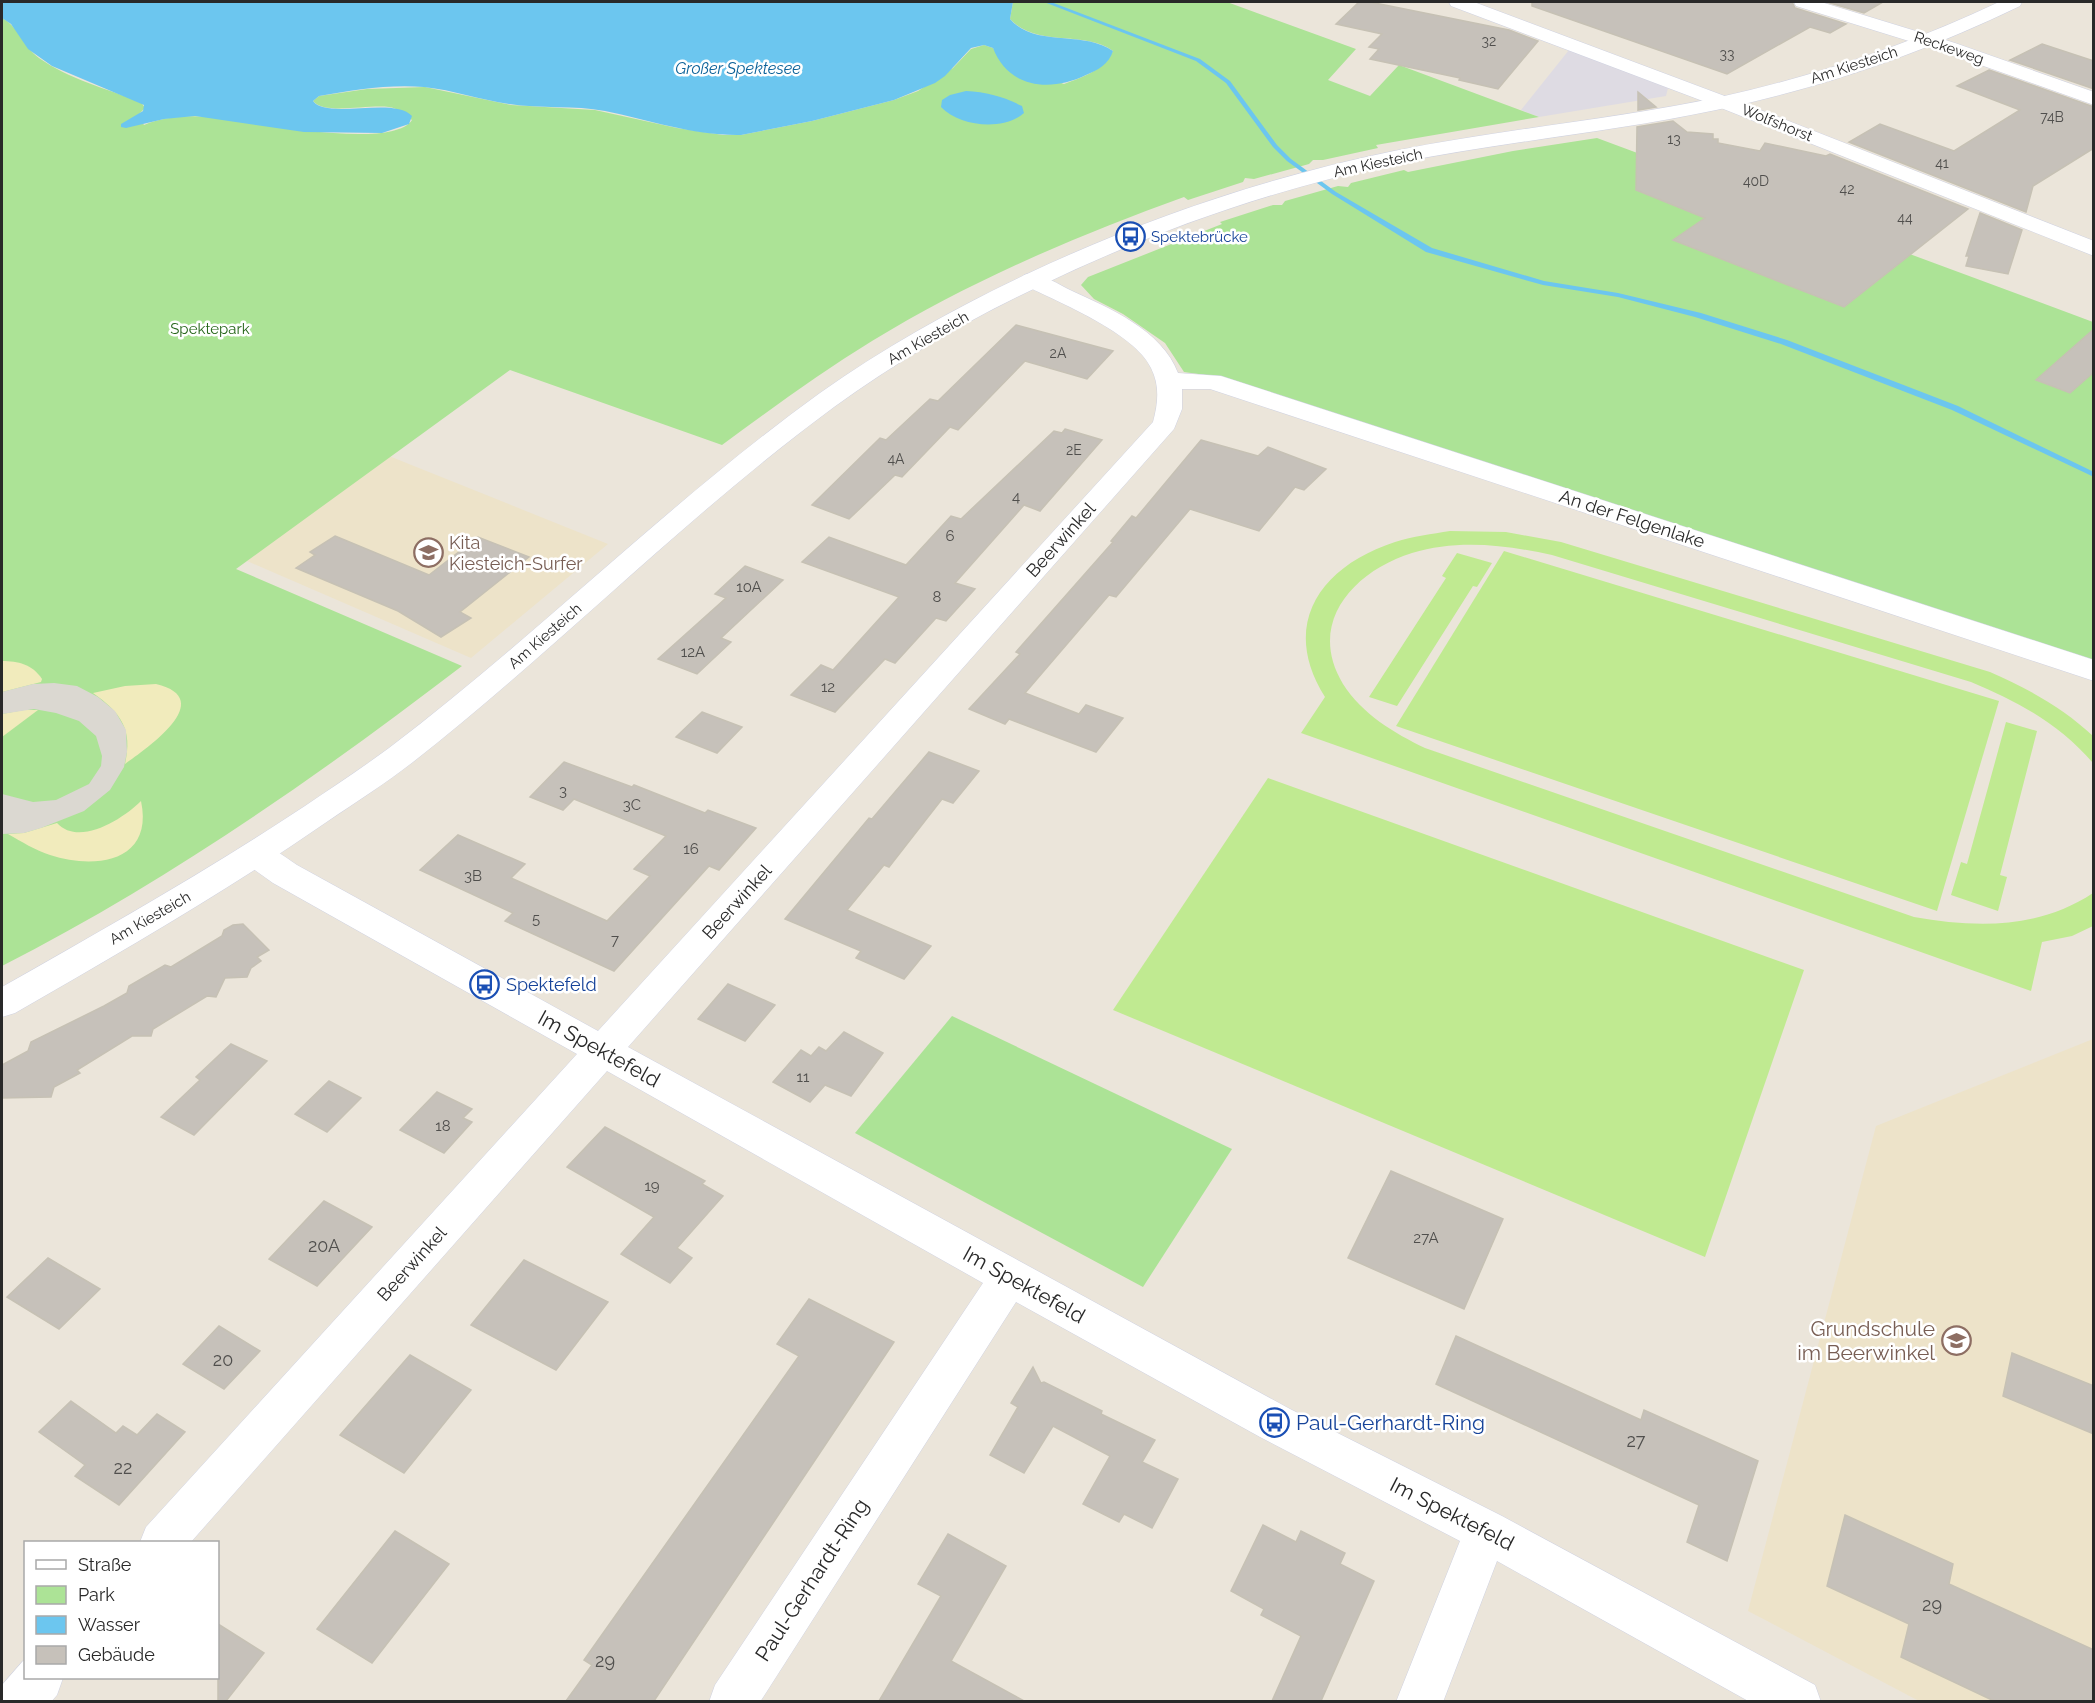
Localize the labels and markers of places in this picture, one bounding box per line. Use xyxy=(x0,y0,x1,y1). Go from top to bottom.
bus stop icon: Spektebrücke xyxy=(1114,221,1146,253)
place label: Spektebrücke xyxy=(1151,228,1248,246)
place label: Kita Kiesteich-Surfer xyxy=(449,532,583,574)
school or university icon: Kita Kiesteich-Surfer xyxy=(412,537,444,569)
bus stop icon: Spektefeld xyxy=(469,969,501,1001)
place label: Spektefeld xyxy=(506,974,597,995)
place label: Grundschule im Beerwinkel xyxy=(1797,1316,1935,1365)
school or university icon: Grundschule im Beerwinkel xyxy=(1940,1325,1972,1357)
bus stop icon: Paul-Gerhardt-Ring xyxy=(1259,1407,1291,1439)
place label: Paul-Gerhardt-Ring xyxy=(1296,1410,1485,1435)

